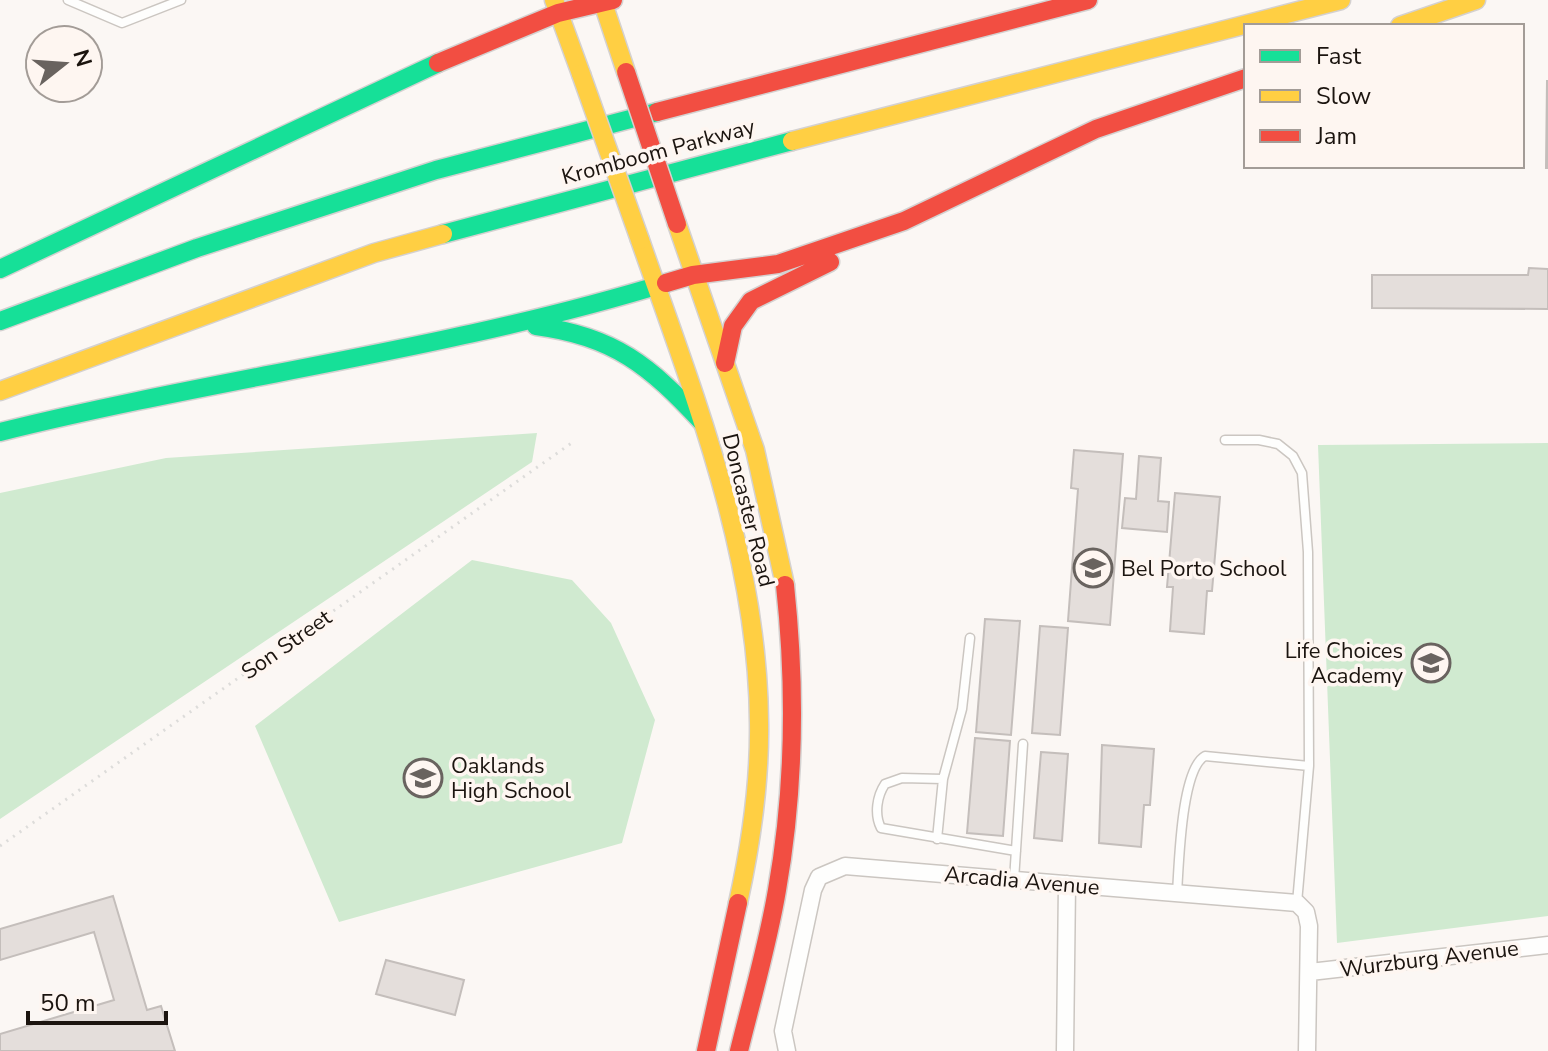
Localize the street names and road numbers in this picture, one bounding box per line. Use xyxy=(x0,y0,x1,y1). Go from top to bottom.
street label: Kromboom Parkway xyxy=(558,112,759,192)
street label: Doncaster Road xyxy=(714,430,782,590)
street label: Son Street xyxy=(235,603,338,687)
street label: Arcadia Avenue xyxy=(943,859,1101,903)
street label: Wurzburg Avenue xyxy=(1338,933,1520,985)

